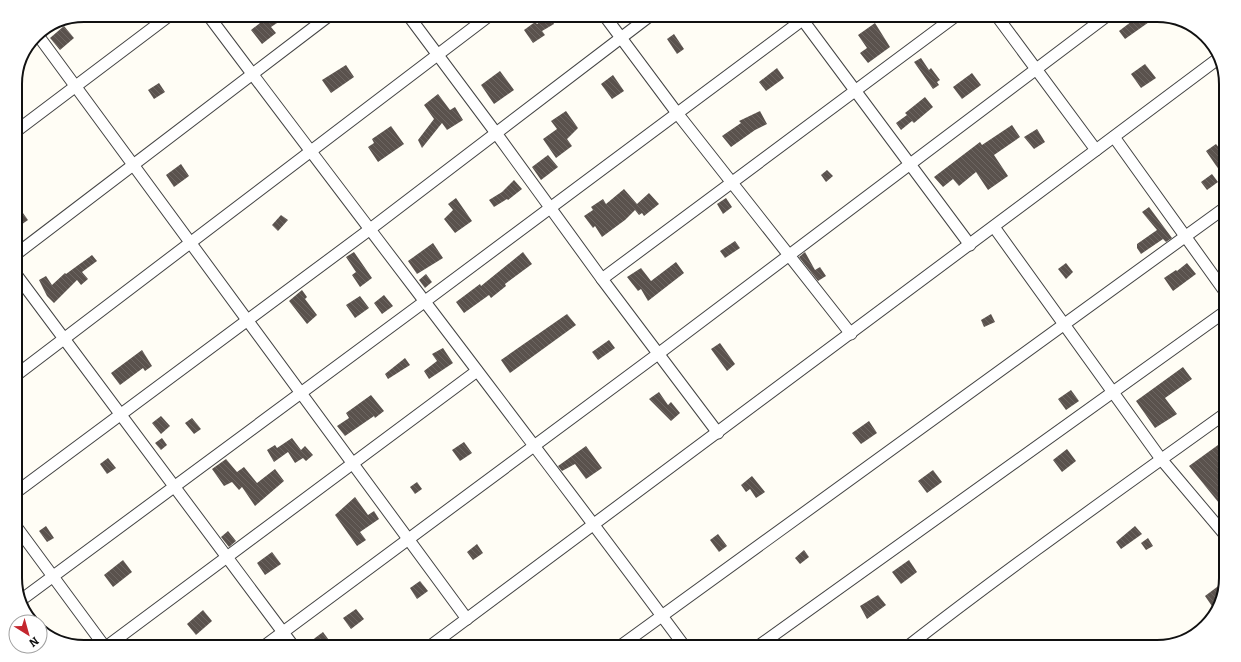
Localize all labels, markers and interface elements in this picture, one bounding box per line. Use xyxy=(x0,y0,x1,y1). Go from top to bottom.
north arrow xyxy=(8,614,48,654)
text: N xyxy=(26,634,41,650)

